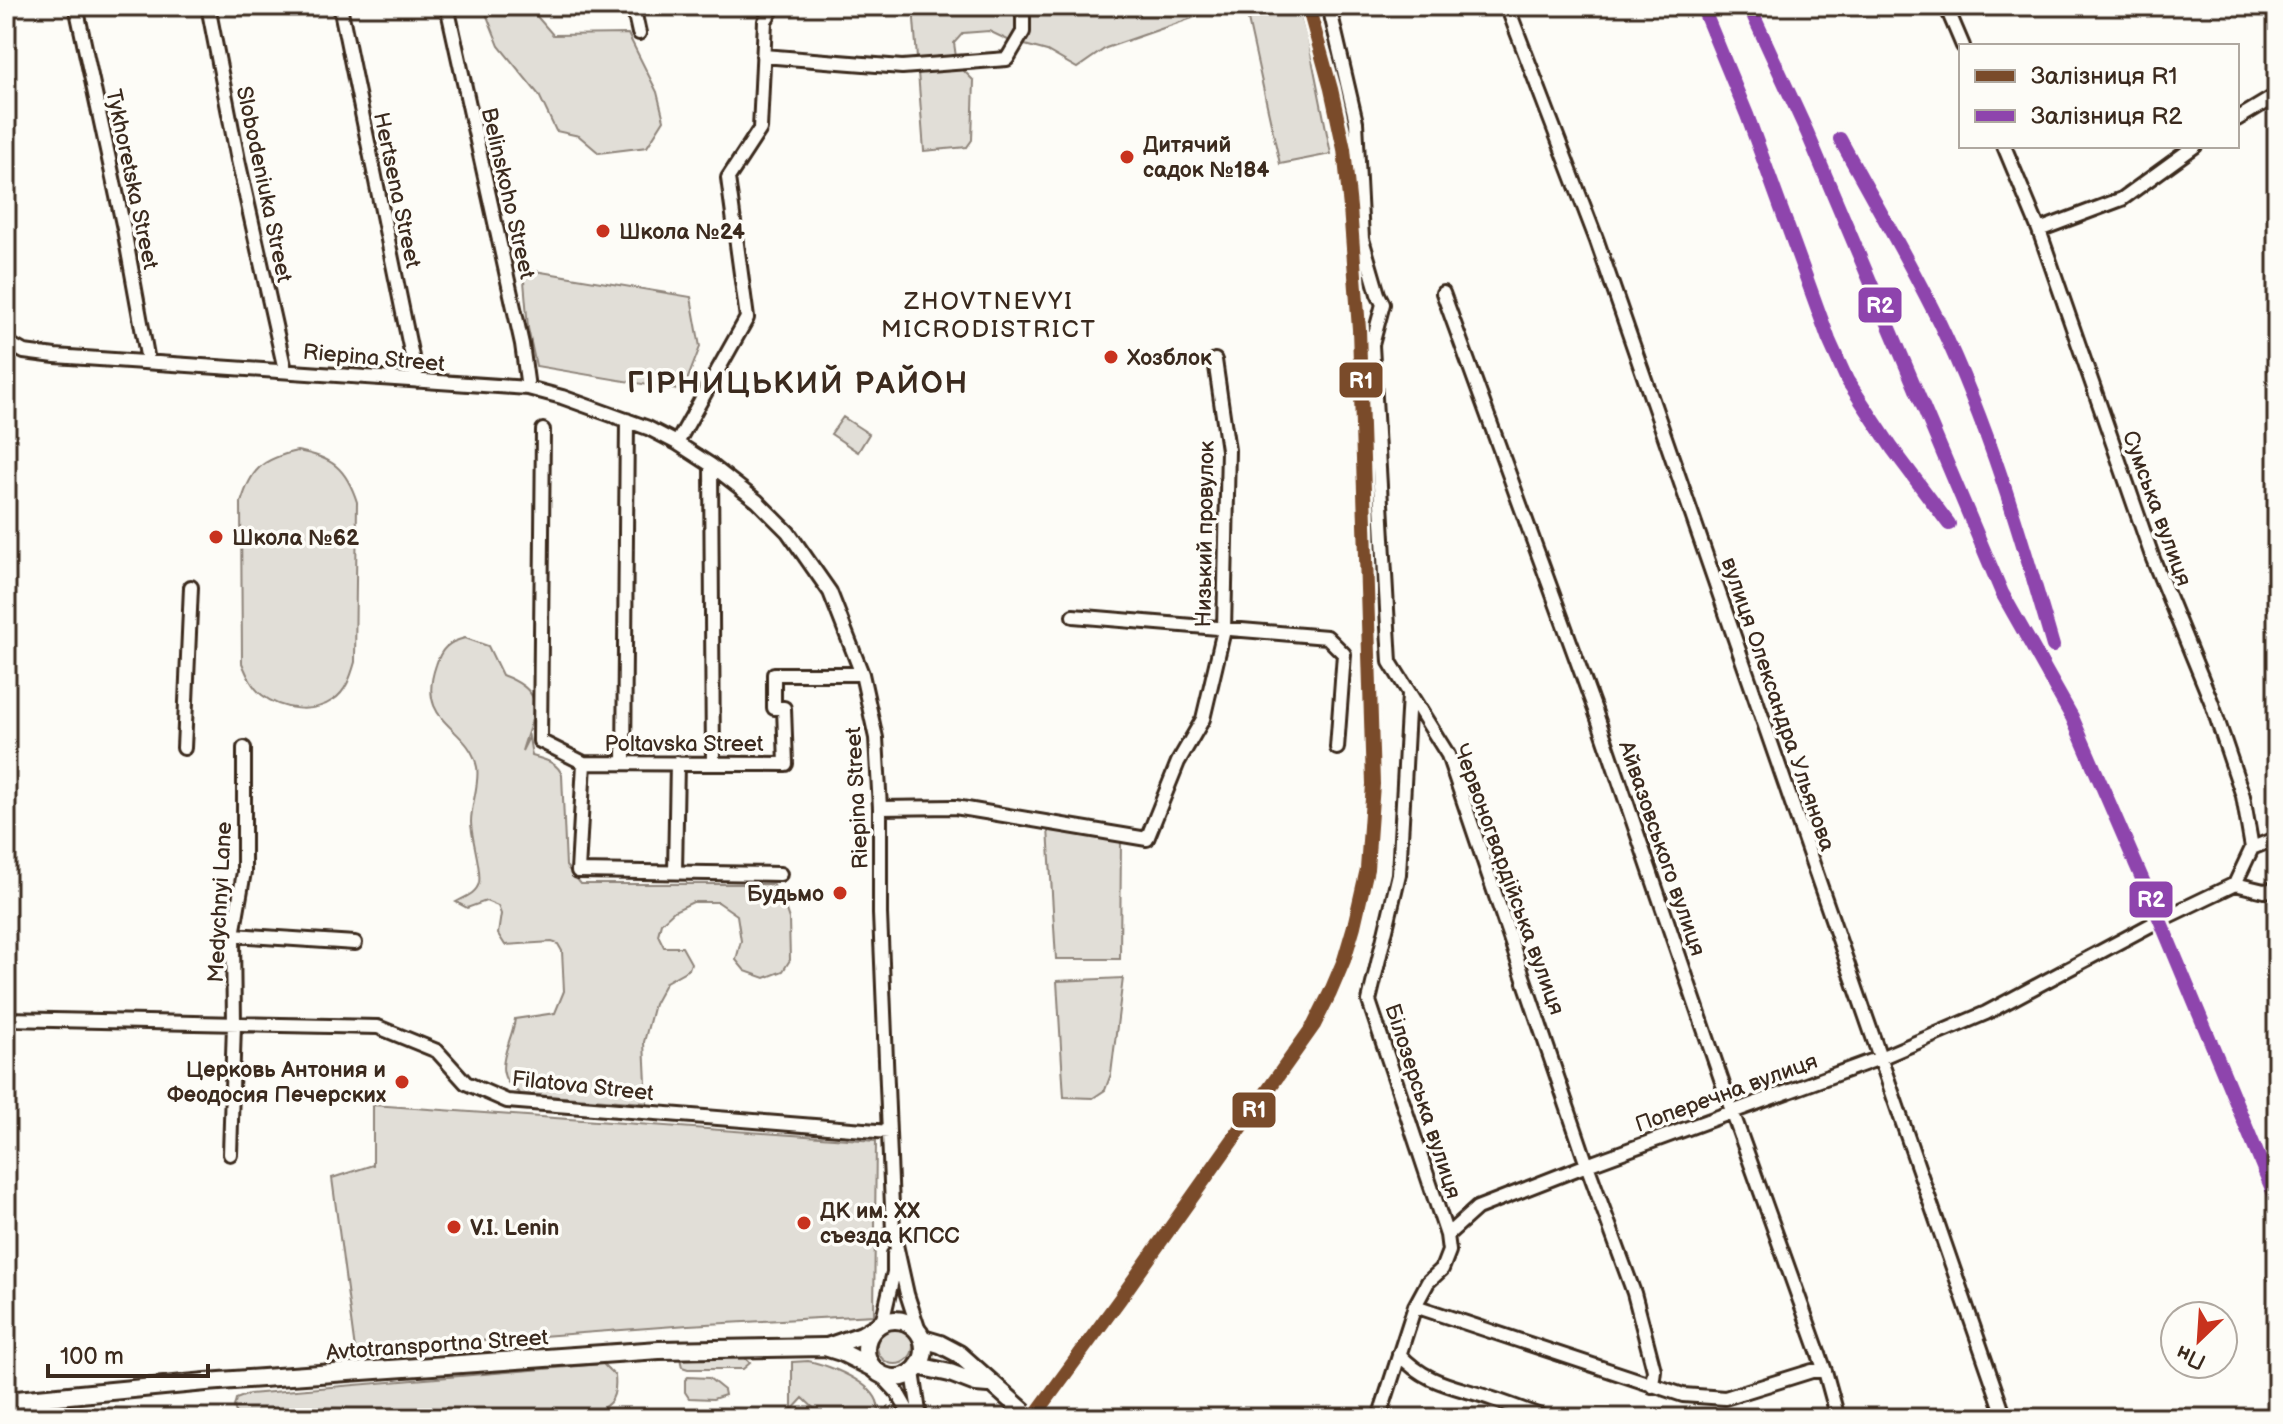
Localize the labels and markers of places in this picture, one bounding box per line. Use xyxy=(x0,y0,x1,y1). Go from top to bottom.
place label: Дитячий садок №184 xyxy=(1143,132,1270,184)
marker: Дитячий садок №184 xyxy=(1118,148,1136,166)
place label: Школа №24 xyxy=(619,219,745,246)
marker: Школа №24 xyxy=(594,222,612,240)
place label: Хозблок xyxy=(1126,345,1212,372)
marker: Хозблок xyxy=(1102,348,1120,366)
place label: Школа №62 xyxy=(232,525,359,552)
marker: Школа №62 xyxy=(207,528,225,546)
place label: Будьмо xyxy=(747,881,824,908)
marker: Будьмо xyxy=(831,884,849,902)
place label: Церковь Антония и Феодосия Печерских xyxy=(167,1057,386,1109)
marker: Церковь Антония и Феодосия Печерских xyxy=(393,1073,411,1091)
place label: ДК им. XX съезда КПСС xyxy=(820,1198,960,1250)
marker: ДК им. XX съезда КПСС xyxy=(795,1214,813,1232)
place label: V.I. Lenin xyxy=(470,1215,559,1242)
marker: V.I. Lenin xyxy=(445,1218,463,1236)

